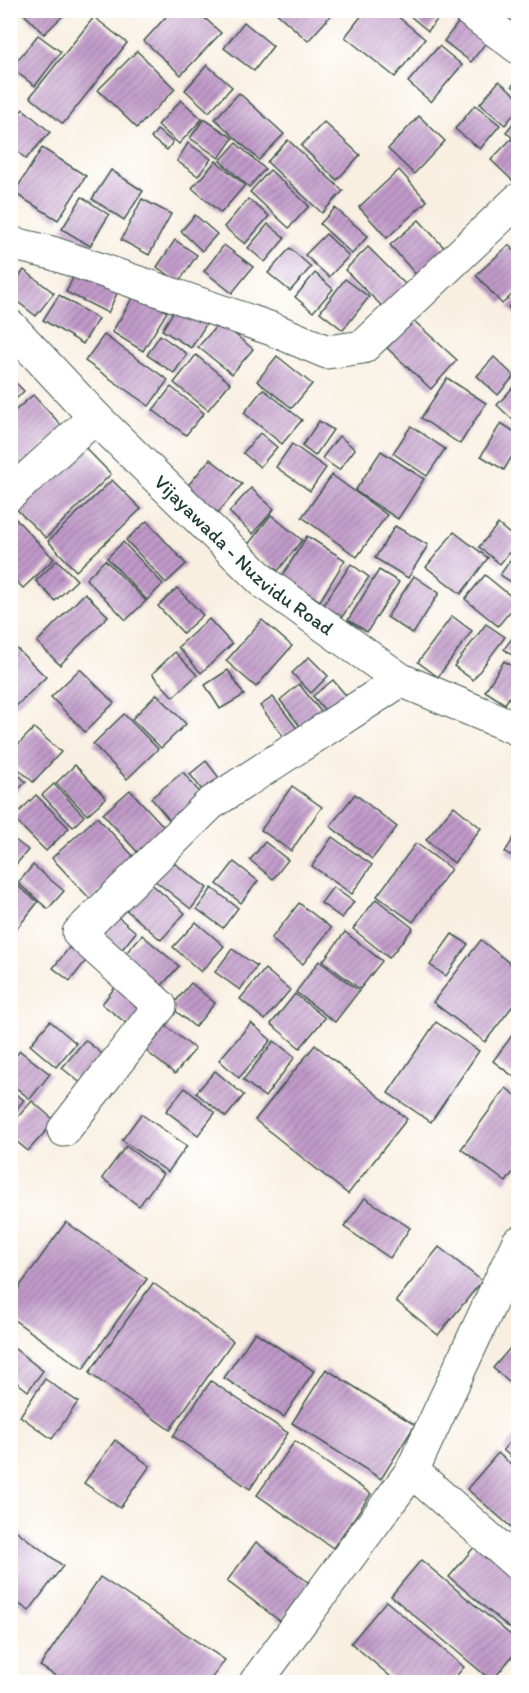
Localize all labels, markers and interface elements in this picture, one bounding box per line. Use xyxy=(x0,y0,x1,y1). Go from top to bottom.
street label: Vijayawada - Nuzvidu Road xyxy=(149,470,338,640)

